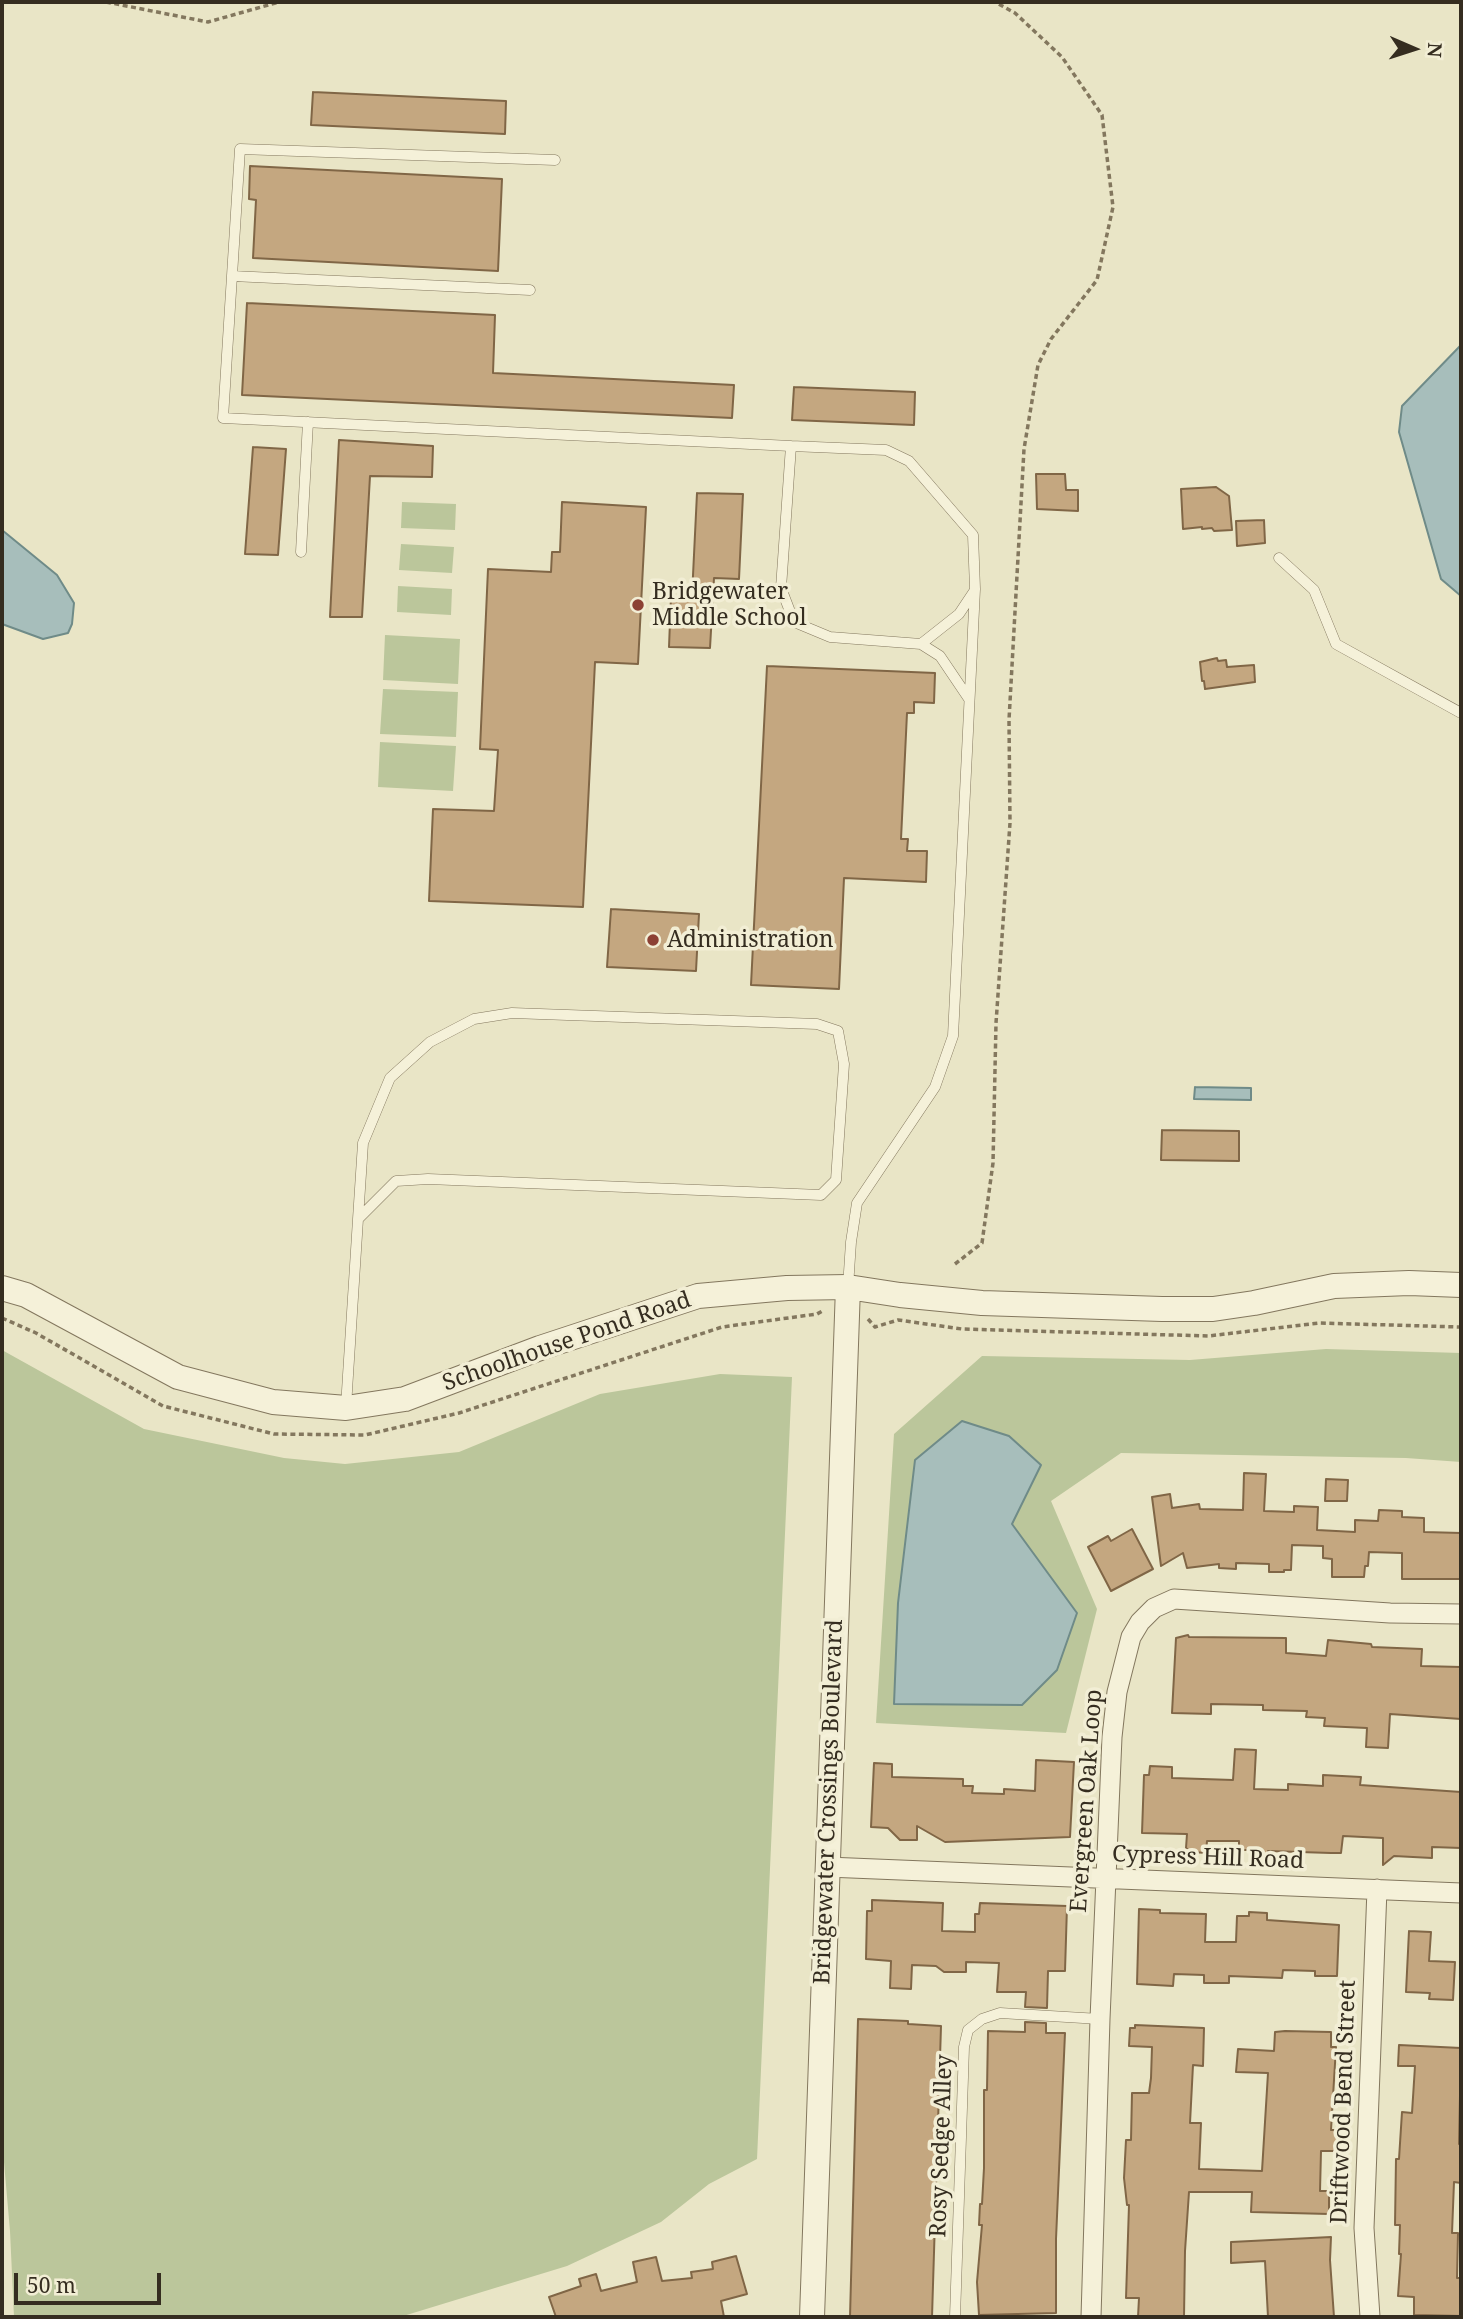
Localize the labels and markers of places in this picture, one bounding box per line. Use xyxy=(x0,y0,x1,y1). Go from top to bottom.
place label: Bridgewater Middle School xyxy=(652,578,807,632)
marker: Bridgewater Middle School xyxy=(630,597,646,613)
place label: Administration xyxy=(667,926,834,954)
marker: Administration xyxy=(645,932,661,948)

